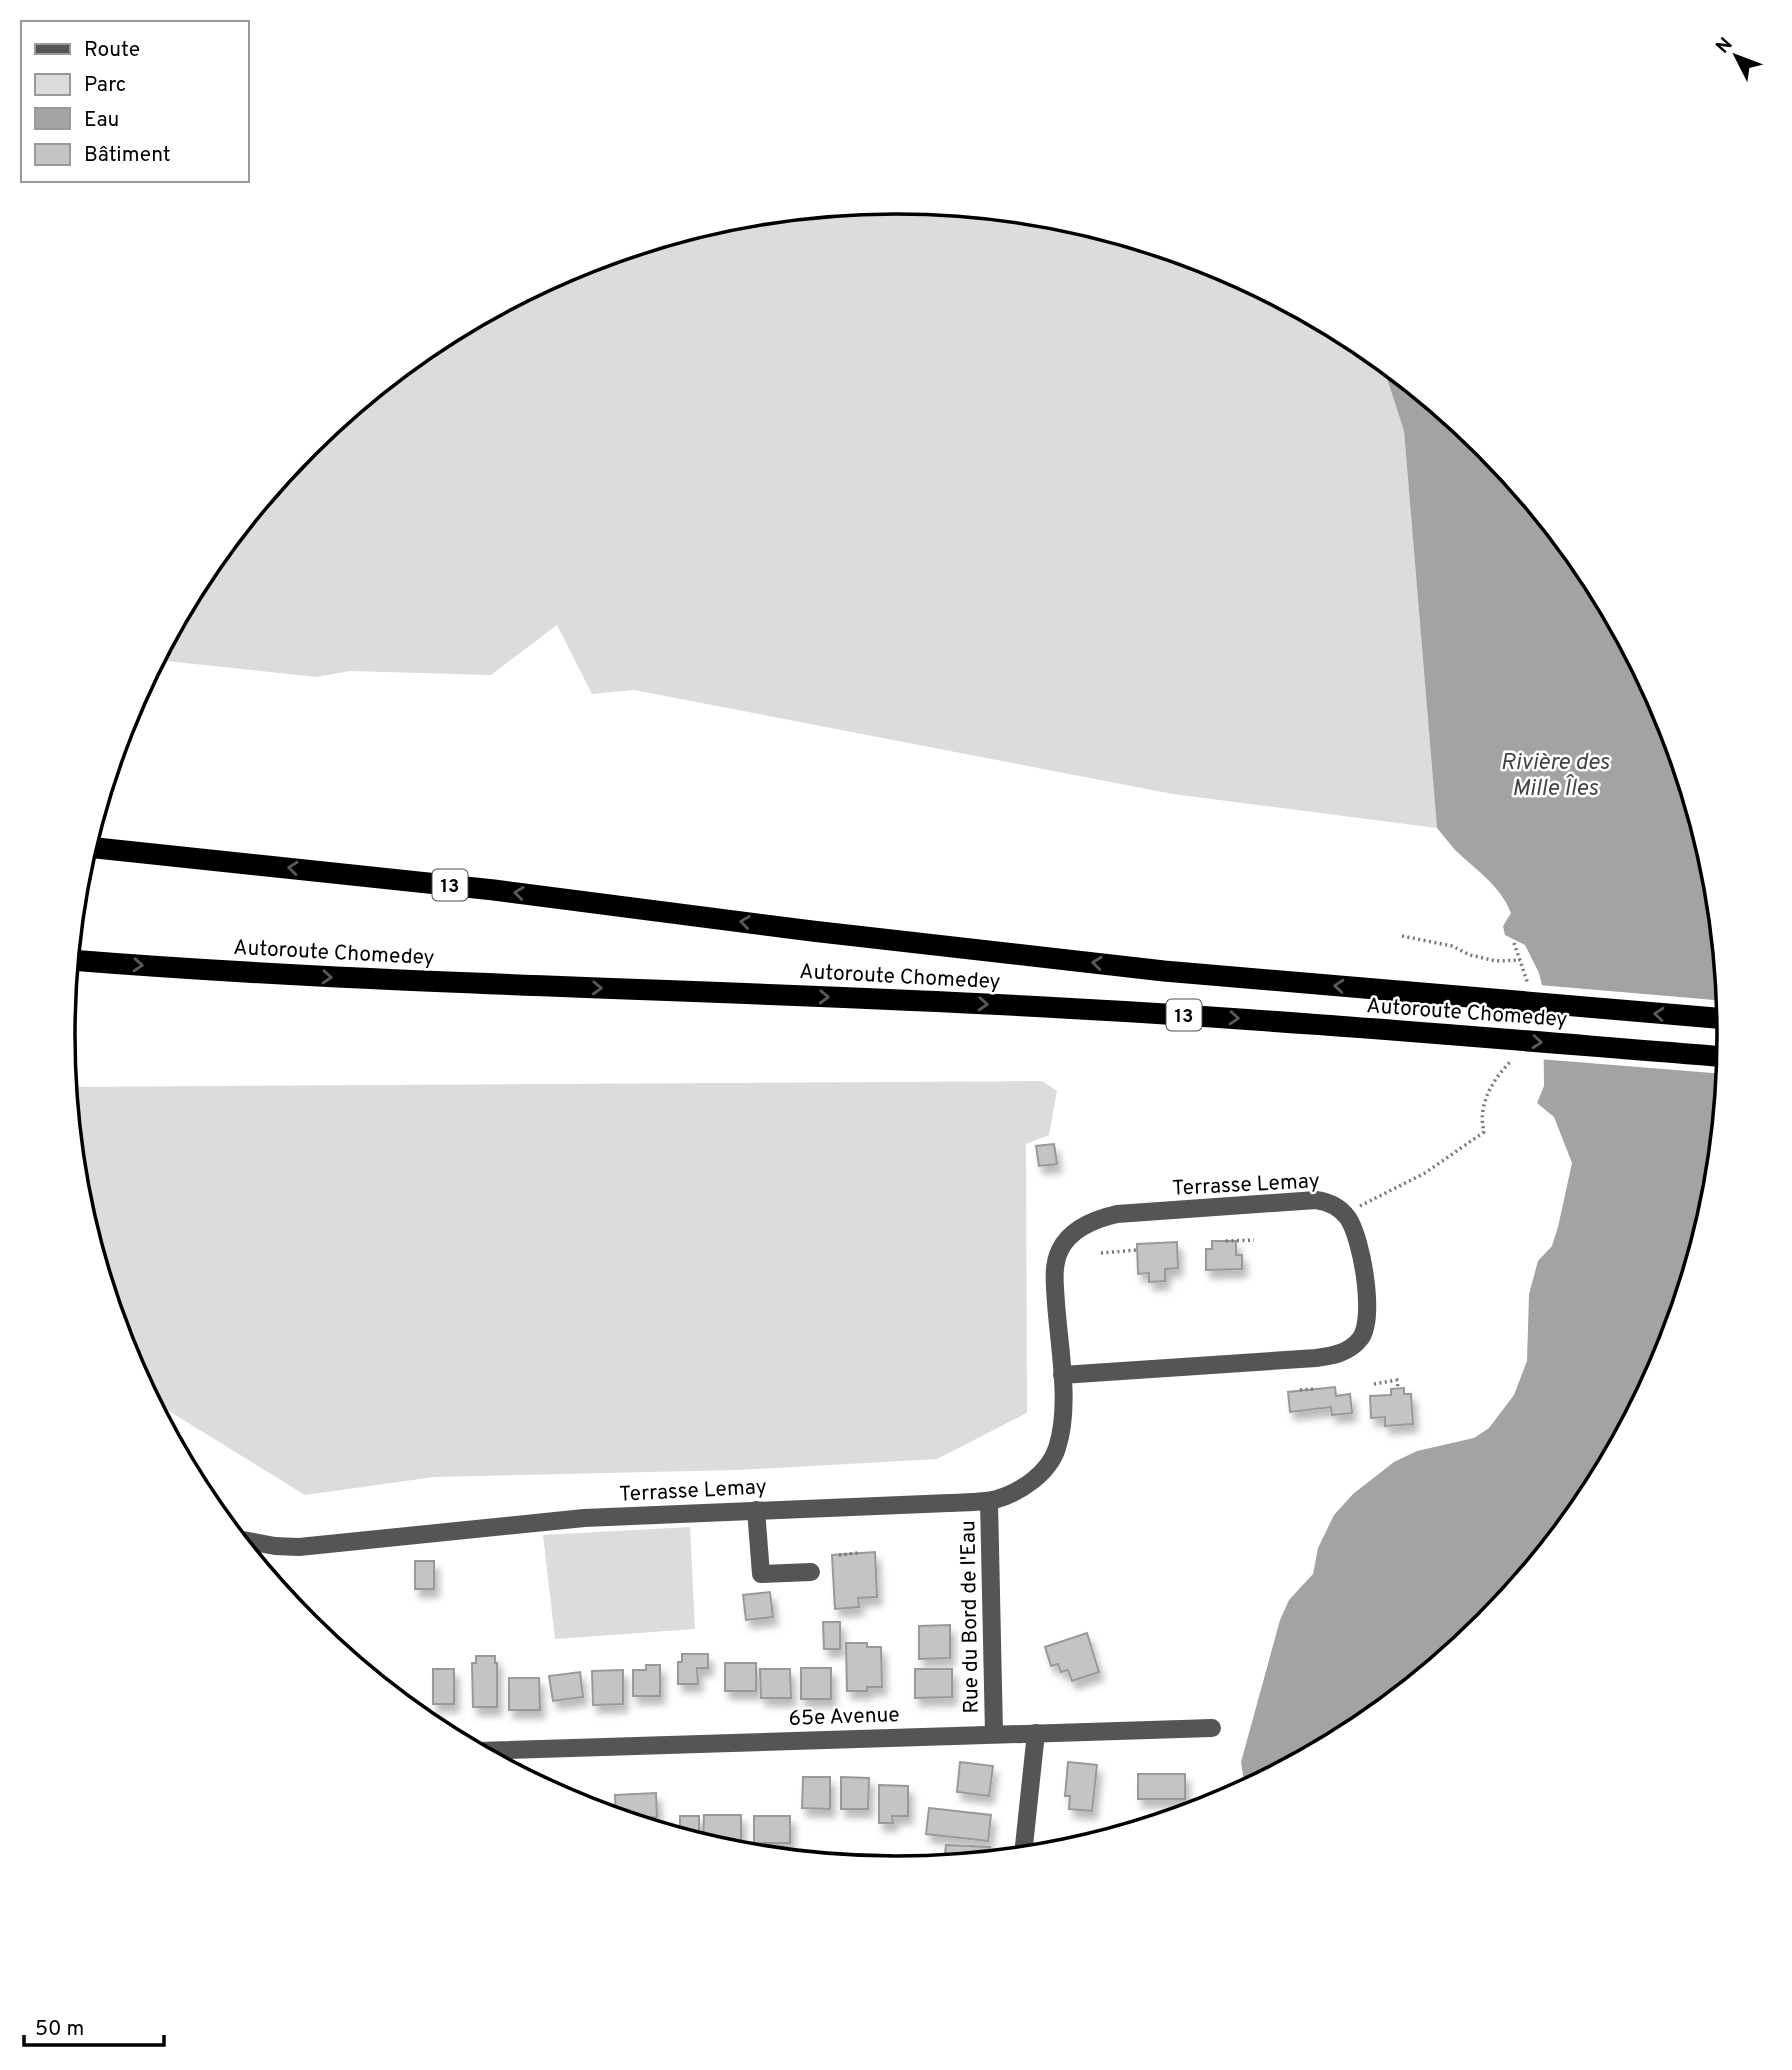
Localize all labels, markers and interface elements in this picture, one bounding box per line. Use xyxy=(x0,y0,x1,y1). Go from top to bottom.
legend xyxy=(21,21,248,182)
north arrow xyxy=(1701,21,1771,91)
text: N xyxy=(1711,33,1738,59)
text: Route xyxy=(84,37,140,64)
text: Parc xyxy=(84,72,126,99)
text: Eau xyxy=(84,107,119,134)
text: Bâtiment xyxy=(84,142,171,169)
water label: Rivière des Mille Îles xyxy=(1501,749,1610,804)
one-way arrow xyxy=(287,860,299,875)
road number: 13 xyxy=(433,870,468,900)
one-way arrow xyxy=(513,885,525,900)
one-way arrow xyxy=(739,914,751,929)
street label: Autoroute Chomedey xyxy=(233,935,435,972)
one-way arrow xyxy=(1091,956,1102,971)
one-way arrow xyxy=(133,957,144,972)
street label: Autoroute Chomedey xyxy=(799,959,1001,996)
one-way arrow xyxy=(322,969,333,984)
one-way arrow xyxy=(1333,979,1344,994)
one-way arrow xyxy=(592,981,603,996)
one-way arrow xyxy=(819,989,830,1004)
street label: Autoroute Chomedey xyxy=(1366,993,1568,1034)
one-way arrow xyxy=(977,996,988,1011)
road number: 13 xyxy=(1166,1000,1202,1030)
one-way arrow xyxy=(1654,1007,1665,1022)
one-way arrow xyxy=(1229,1011,1240,1026)
one-way arrow xyxy=(1532,1034,1543,1049)
street label: Terrasse Lemay xyxy=(1172,1168,1321,1203)
street label: Terrasse Lemay xyxy=(619,1474,768,1509)
street label: Rue du Bord de l'Eau xyxy=(955,1520,986,1714)
street label: 65e Avenue xyxy=(788,1702,900,1733)
scale bar xyxy=(24,2004,164,2048)
text: 50 m xyxy=(35,2016,84,2043)

